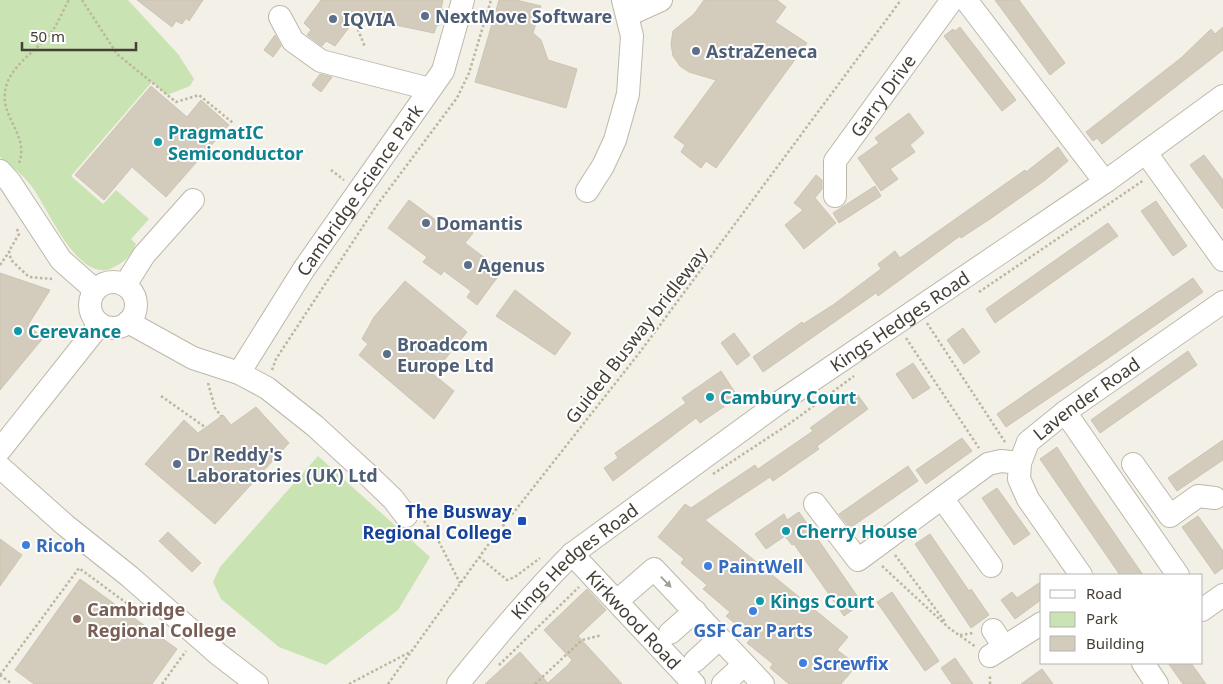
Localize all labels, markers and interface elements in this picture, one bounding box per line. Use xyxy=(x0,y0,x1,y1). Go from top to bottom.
place label: NextMove Software xyxy=(435,4,612,28)
place label: IQVIA xyxy=(343,7,396,31)
marker: NextMove Software xyxy=(419,10,431,22)
marker: IQVIA xyxy=(327,13,339,25)
scale bar xyxy=(22,20,136,52)
text: 50 m xyxy=(30,26,65,46)
place label: AstraZeneca xyxy=(706,39,817,63)
marker: AstraZeneca xyxy=(690,45,702,57)
street label: Garry Drive xyxy=(845,49,921,142)
street label: Cambridge Science Park xyxy=(291,99,428,280)
place label: PragmatIC Semiconductor xyxy=(168,120,303,165)
marker: PragmatIC Semiconductor xyxy=(152,136,164,148)
place label: Domantis xyxy=(436,211,523,235)
marker: Domantis xyxy=(420,217,432,229)
street label: Guided Busway bridleway xyxy=(560,241,713,428)
place label: Agenus xyxy=(478,253,545,277)
marker: Agenus xyxy=(462,259,474,271)
street label: Kings Hedges Road xyxy=(825,265,974,377)
place label: Cerevance xyxy=(28,319,121,343)
marker: Cerevance xyxy=(12,325,24,337)
place label: Broadcom Europe Ltd xyxy=(397,332,494,377)
marker: Broadcom Europe Ltd xyxy=(381,348,393,360)
street label: Lavender Road xyxy=(1028,352,1145,445)
place label: Cambury Court xyxy=(720,385,857,409)
marker: Cambury Court xyxy=(704,391,716,403)
place label: Dr Reddy's Laboratories (UK) Ltd xyxy=(187,442,378,487)
marker: Dr Reddy's Laboratories (UK) Ltd xyxy=(171,458,183,470)
street label: Kings Hedges Road xyxy=(505,498,643,624)
place label: The Busway Regional College xyxy=(363,499,513,544)
marker: The Busway Regional College xyxy=(516,515,528,527)
place label: Cherry House xyxy=(796,519,918,543)
marker: Cherry House xyxy=(780,525,792,537)
place label: Ricoh xyxy=(36,533,85,557)
marker: Ricoh xyxy=(20,539,32,551)
place label: PaintWell xyxy=(718,554,803,578)
marker: PaintWell xyxy=(702,560,714,572)
street label: Kirkwood Road xyxy=(581,565,686,674)
legend xyxy=(1040,574,1203,664)
one-way arrow xyxy=(660,576,672,588)
text: Road xyxy=(1086,583,1122,603)
place label: Kings Court xyxy=(770,589,875,613)
marker: Kings Court xyxy=(754,595,766,607)
place label: Cambridge Regional College xyxy=(87,597,237,642)
marker: GSF Car Parts xyxy=(747,605,759,617)
text: Park xyxy=(1086,608,1118,628)
marker: Cambridge Regional College xyxy=(71,613,83,625)
place label: GSF Car Parts xyxy=(693,618,813,642)
text: Building xyxy=(1086,633,1144,653)
place label: Screwfix xyxy=(813,651,889,675)
marker: Screwfix xyxy=(797,657,809,669)

